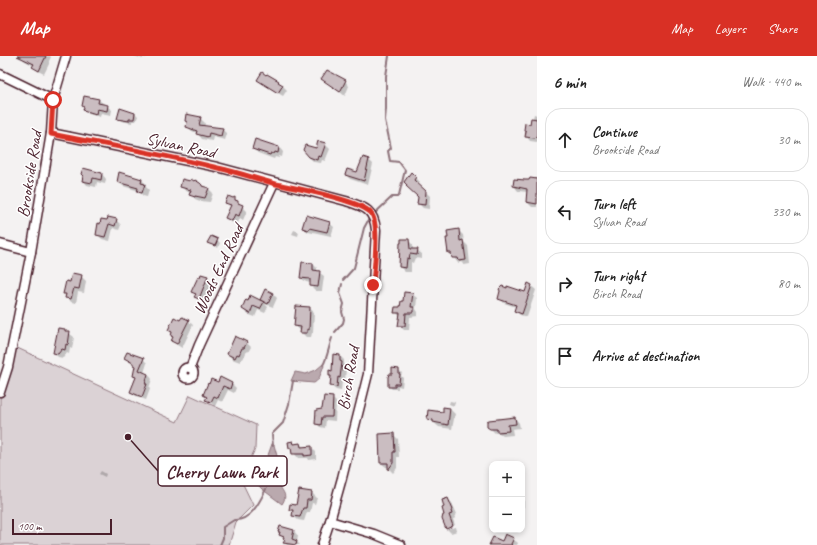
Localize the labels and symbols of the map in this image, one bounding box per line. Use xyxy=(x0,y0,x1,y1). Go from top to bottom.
route start xyxy=(44,91,62,109)
street label: Brookside Road xyxy=(12,126,47,219)
street label: Sylvan Road xyxy=(144,128,221,164)
street label: Woods End Road xyxy=(188,218,250,317)
route end xyxy=(364,276,382,294)
street label: Birch Road xyxy=(333,342,365,412)
callout: Cherry Lawn Park xyxy=(158,456,287,486)
text: Cherry Lawn Park xyxy=(166,461,280,483)
scale bar xyxy=(12,517,112,536)

